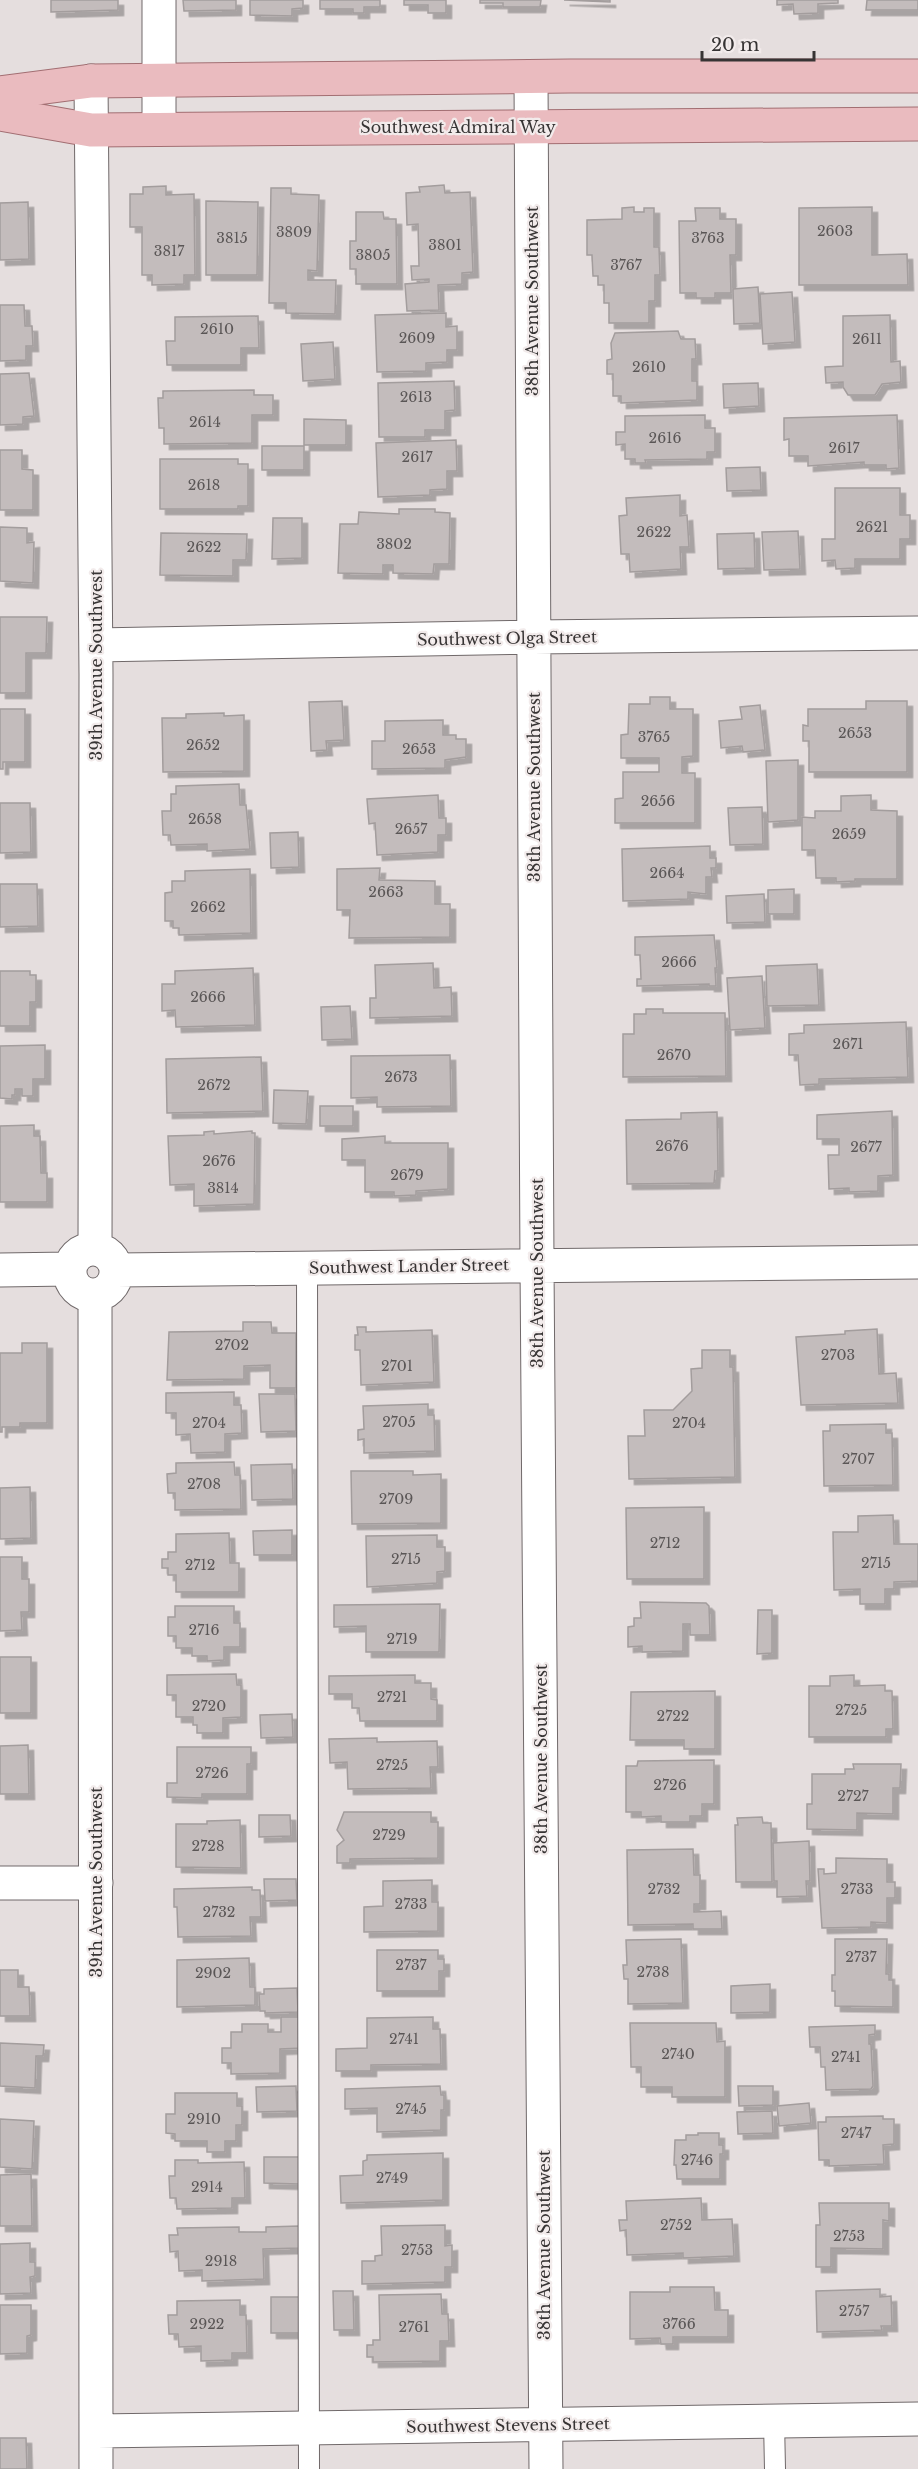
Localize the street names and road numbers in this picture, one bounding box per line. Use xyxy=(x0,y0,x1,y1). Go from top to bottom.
street label: Southwest Admiral Way xyxy=(360,117,556,137)
street label: 38th Avenue Southwest xyxy=(522,206,542,396)
street label: 39th Avenue Southwest xyxy=(86,570,106,760)
street label: Southwest Olga Street xyxy=(417,626,597,650)
street label: 38th Avenue Southwest xyxy=(524,692,544,882)
street label: 38th Avenue Southwest xyxy=(527,1178,547,1368)
street label: Southwest Lander Street xyxy=(309,1254,509,1278)
street label: 38th Avenue Southwest xyxy=(531,1664,551,1854)
street label: 39th Avenue Southwest xyxy=(86,1787,106,1977)
street label: 38th Avenue Southwest xyxy=(534,2150,554,2340)
street label: Southwest Stevens Street xyxy=(406,2413,610,2437)

